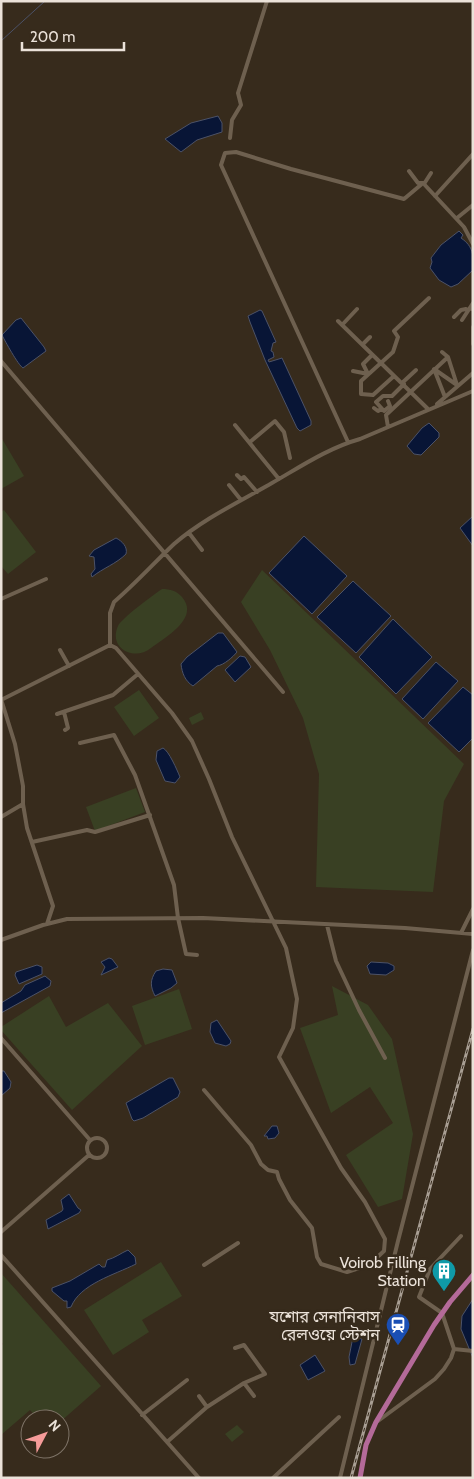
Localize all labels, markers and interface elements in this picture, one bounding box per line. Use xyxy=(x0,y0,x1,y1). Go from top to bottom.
scale bar xyxy=(22,20,125,52)
text: 200 m xyxy=(30,28,75,46)
place label: Voirob Filling Station xyxy=(339,1253,427,1290)
building icon: Voirob Filling Station xyxy=(431,1258,457,1292)
place label: যশোর সেনানিবাস রেলওয়ে স্টেশন xyxy=(268,1307,381,1344)
station icon: যশোর সেনানিবাস রেলওয়ে স্টেশন xyxy=(385,1312,411,1346)
north arrow xyxy=(20,1409,70,1459)
text: N xyxy=(45,1416,65,1435)

